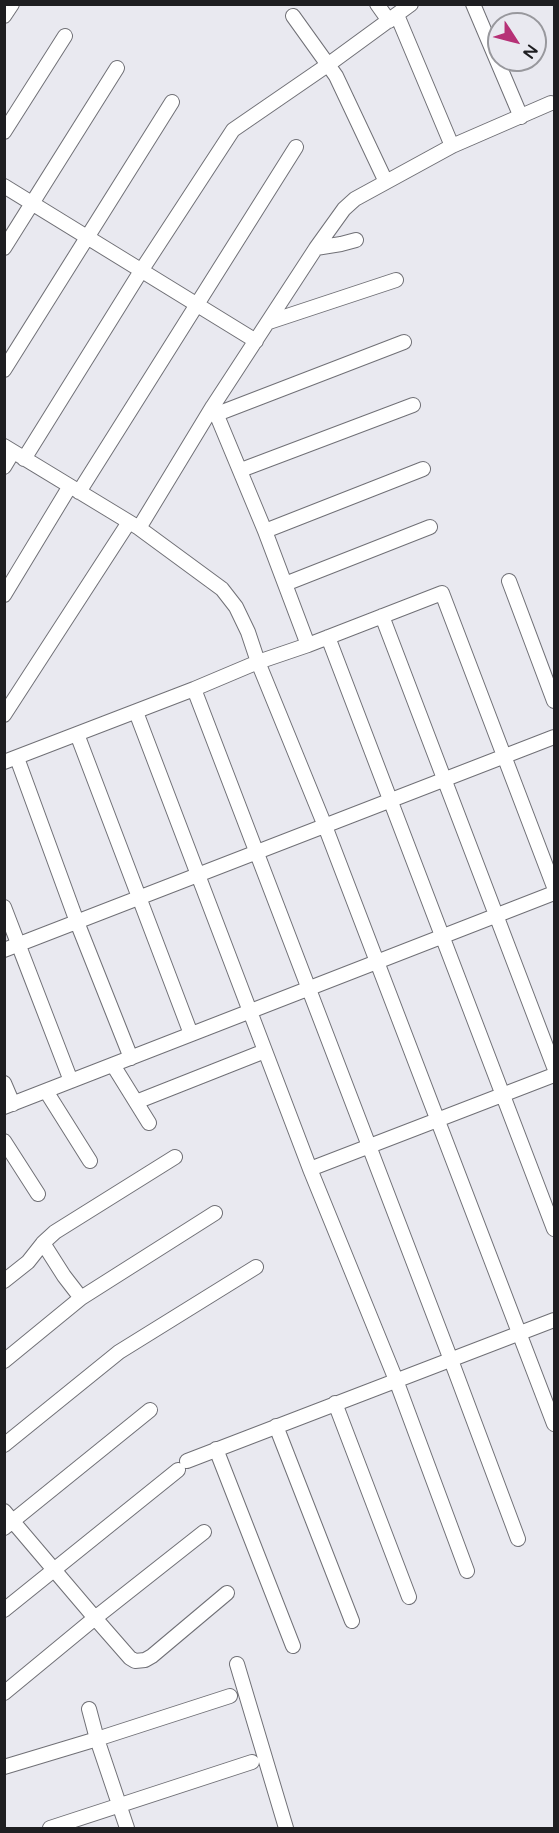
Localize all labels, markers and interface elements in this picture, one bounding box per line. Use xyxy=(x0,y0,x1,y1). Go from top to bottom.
north arrow xyxy=(487,12,547,72)
text: N xyxy=(518,40,542,62)

